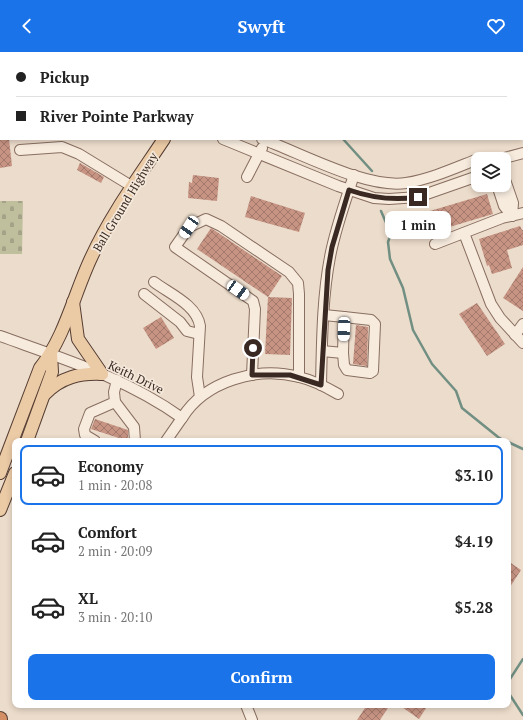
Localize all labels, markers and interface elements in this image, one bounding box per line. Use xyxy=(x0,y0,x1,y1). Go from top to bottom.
text: Swyft xyxy=(238,14,285,38)
icon: back xyxy=(16,15,38,37)
icon: heart xyxy=(485,15,507,37)
text: Pickup xyxy=(40,67,89,87)
text: River Pointe Parkway xyxy=(40,106,194,126)
street label: Ball Ground Highway xyxy=(89,149,161,254)
map controls xyxy=(471,152,511,192)
button: layers xyxy=(471,152,511,192)
route end xyxy=(409,188,427,206)
callout: 1 min xyxy=(385,211,451,239)
car xyxy=(177,214,201,240)
text: 1 min xyxy=(400,216,436,234)
car xyxy=(225,278,251,302)
car xyxy=(338,317,350,341)
route start xyxy=(244,339,262,357)
street label: Keith Drive xyxy=(106,357,166,397)
text: Economy xyxy=(78,456,143,476)
icon: car xyxy=(30,457,66,493)
text: $3.10 xyxy=(455,465,493,485)
text: 1 min · 20:08 xyxy=(78,476,152,494)
text: Comfort xyxy=(78,522,137,542)
icon: car xyxy=(30,523,66,559)
text: $4.19 xyxy=(455,531,493,551)
text: 2 min · 20:09 xyxy=(78,542,152,560)
text: XL xyxy=(78,588,98,608)
icon: car xyxy=(30,589,66,625)
text: $5.28 xyxy=(455,597,493,617)
text: 3 min · 20:10 xyxy=(78,608,152,626)
button: Confirm xyxy=(28,654,495,700)

